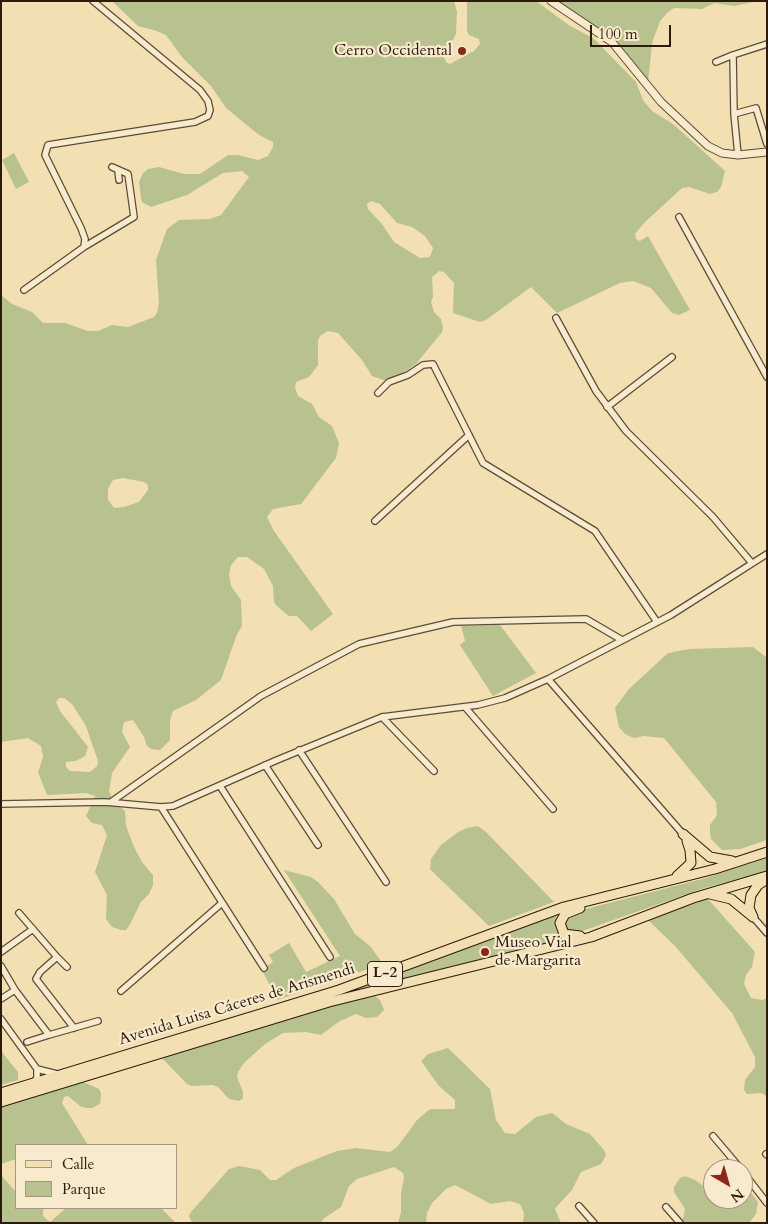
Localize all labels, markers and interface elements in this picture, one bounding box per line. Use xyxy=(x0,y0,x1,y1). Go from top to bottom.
scale bar xyxy=(593,15,674,47)
text: 100 m xyxy=(598,24,638,44)
place label: Cerro Occidental xyxy=(334,41,452,61)
marker: Cerro Occidental xyxy=(456,45,468,57)
place label: Museo Vial de Margarita xyxy=(495,933,581,971)
marker: Museo Vial de Margarita xyxy=(479,946,491,958)
street label: Avenida Luisa Cáceres de Arismendi xyxy=(117,960,357,1050)
road number: L-2 xyxy=(368,962,402,986)
legend xyxy=(15,1144,178,1209)
text: Calle xyxy=(62,1154,94,1174)
north arrow xyxy=(703,1159,753,1209)
text: Parque xyxy=(62,1179,106,1199)
text: N xyxy=(726,1184,748,1207)

